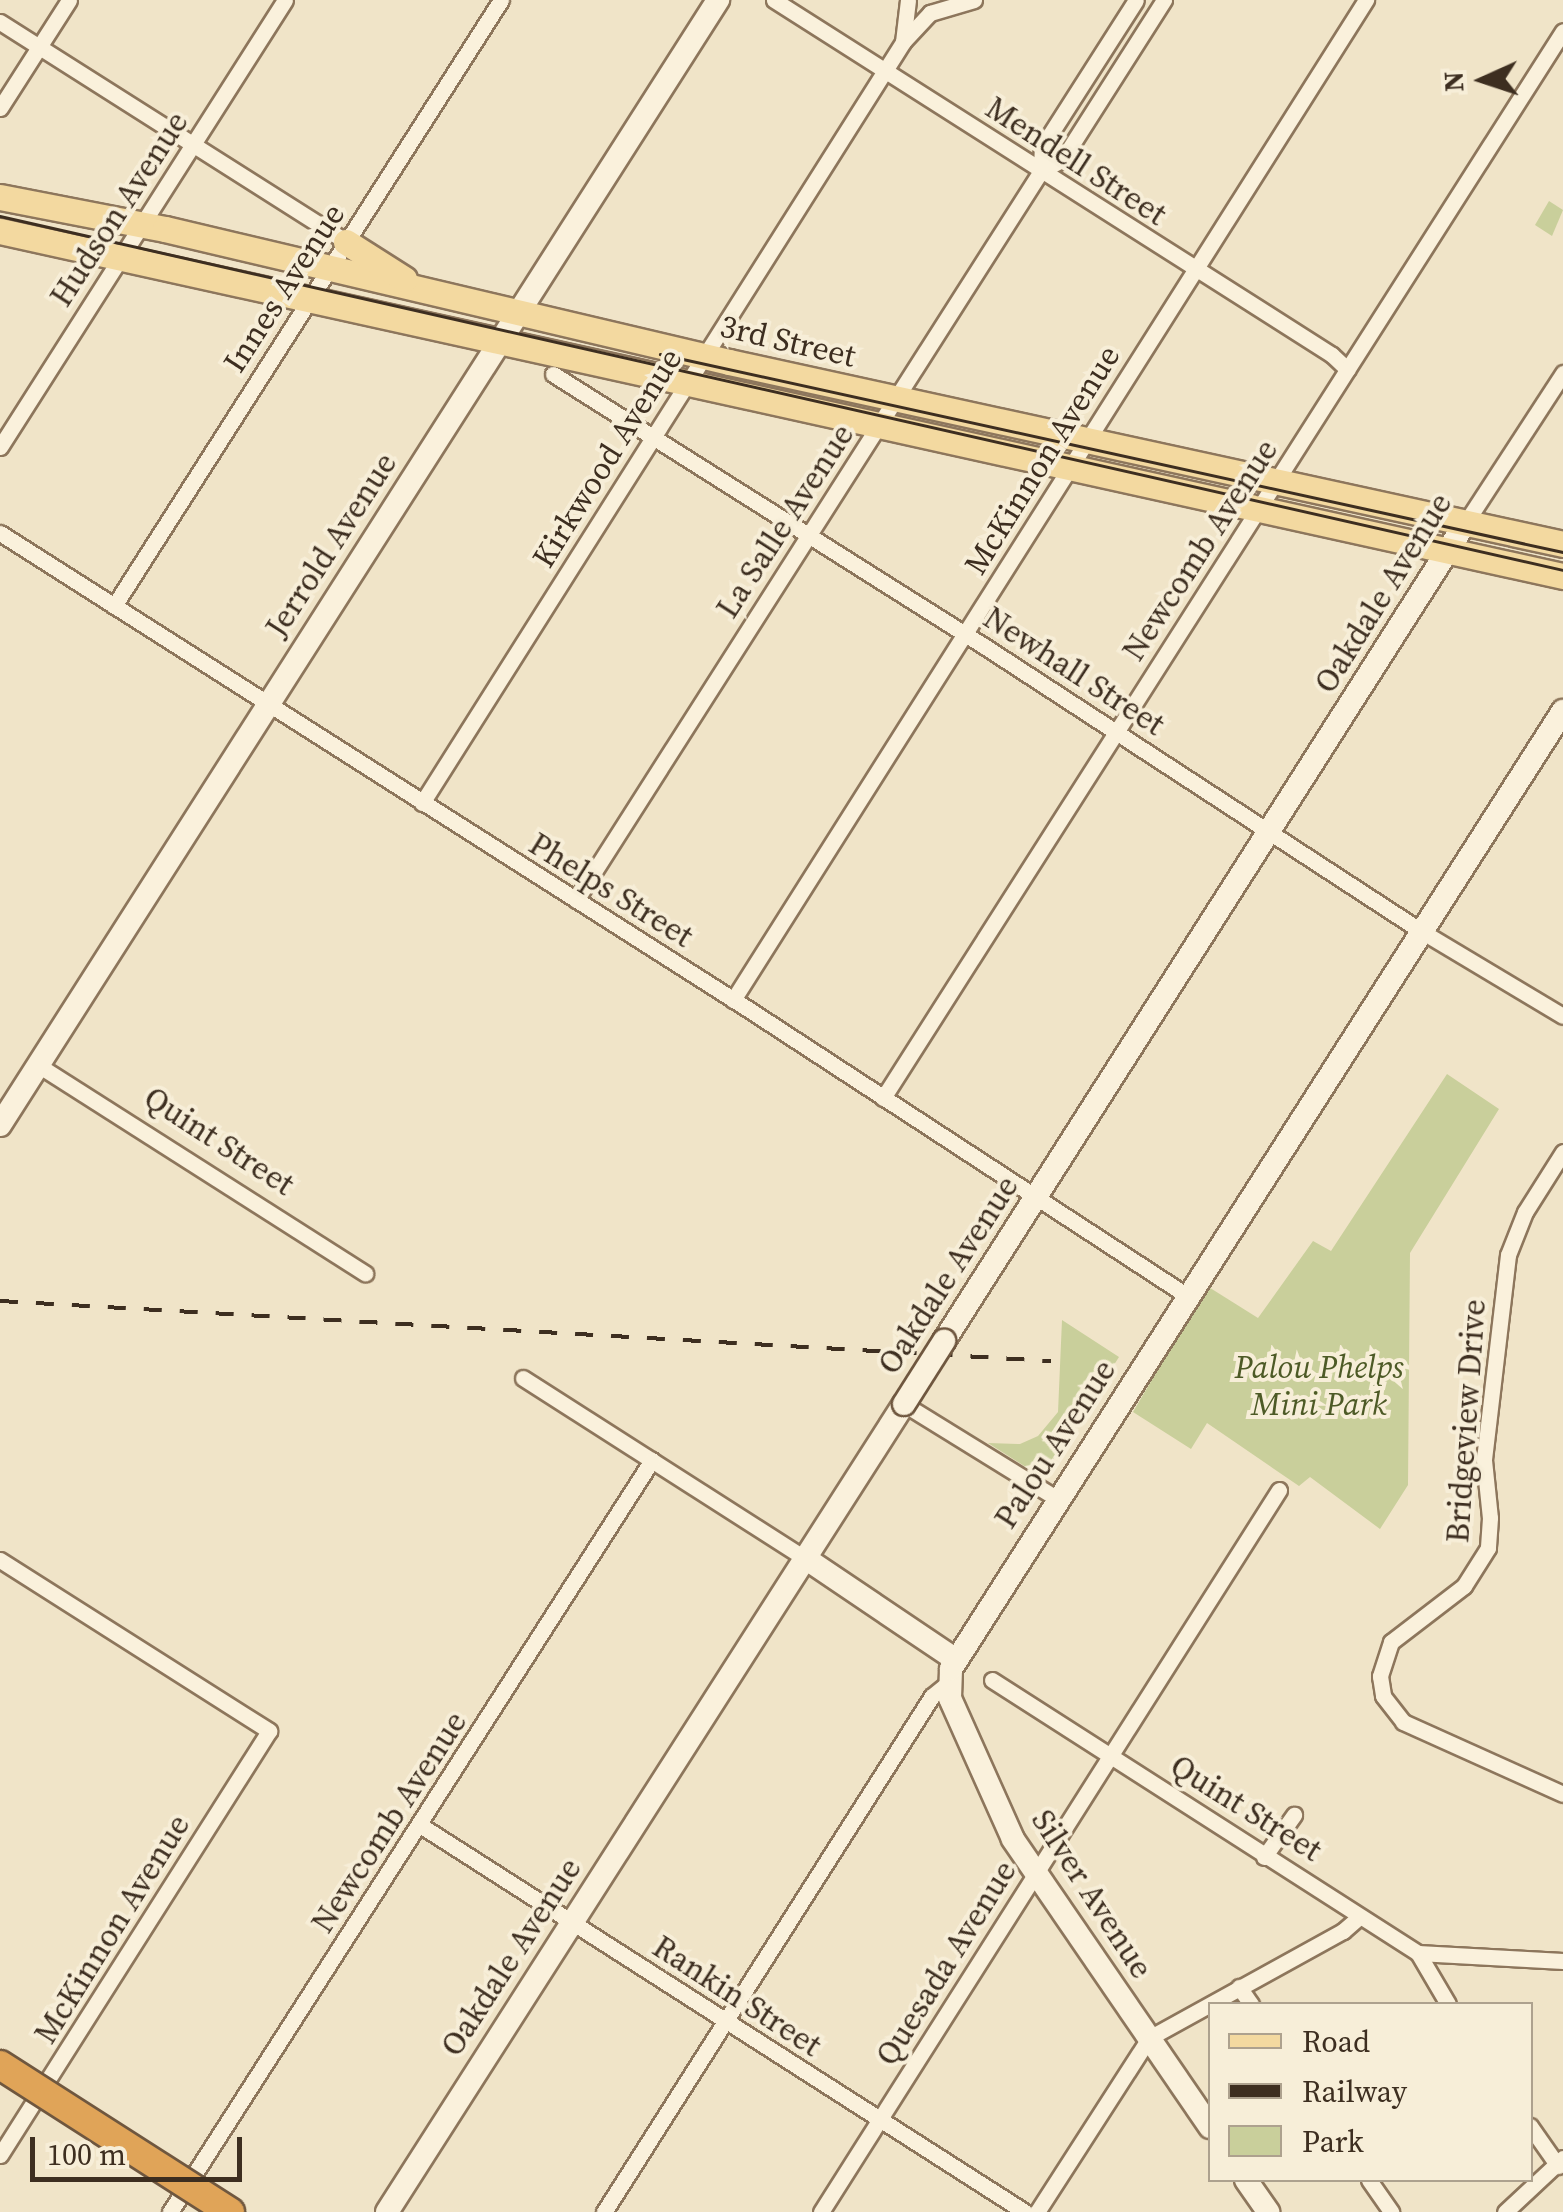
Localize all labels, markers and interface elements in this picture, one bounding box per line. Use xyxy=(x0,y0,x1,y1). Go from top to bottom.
north arrow xyxy=(1433,30,1533,130)
text: N xyxy=(1434,70,1473,93)
street label: Mendell Street xyxy=(979,88,1173,234)
street label: Hudson Avenue xyxy=(42,104,196,314)
street label: Innes Avenue xyxy=(215,196,353,380)
street label: 3rd Street xyxy=(717,307,859,375)
street label: McKinnon Avenue xyxy=(956,338,1128,582)
street label: Kirkwood Avenue xyxy=(524,341,690,575)
street label: La Salle Avenue xyxy=(708,417,862,625)
street label: Newcomb Avenue xyxy=(1114,432,1286,668)
street label: Jerrold Avenue xyxy=(257,446,405,644)
street label: Oakdale Avenue xyxy=(1306,486,1460,700)
street label: Newhall Street xyxy=(976,598,1172,744)
street label: Phelps Street xyxy=(522,825,700,955)
street label: Quint Street xyxy=(137,1078,301,1204)
street label: Oakdale Avenue xyxy=(870,1169,1026,1381)
street label: Bridgeview Drive xyxy=(1438,1298,1494,1544)
park label: Palou Phelps Mini Park xyxy=(1234,1349,1404,1424)
street label: Palou Avenue xyxy=(986,1353,1124,1535)
street label: Newcomb Avenue xyxy=(303,1704,475,1940)
street label: Quint Street xyxy=(1163,1747,1329,1869)
street label: Silver Avenue xyxy=(1023,1803,1161,1985)
street label: McKinnon Avenue xyxy=(26,1807,198,2051)
street label: Oakdale Avenue xyxy=(433,1851,589,2063)
street label: Quesada Avenue xyxy=(868,1854,1024,2072)
street label: Rankin Street xyxy=(646,1927,828,2065)
legend xyxy=(1208,2002,1533,2182)
text: Road xyxy=(1302,2021,1370,2062)
text: Railway xyxy=(1302,2071,1407,2112)
scale bar xyxy=(35,2117,248,2179)
text: Park xyxy=(1302,2121,1364,2162)
text: 100 m xyxy=(47,2134,126,2175)

